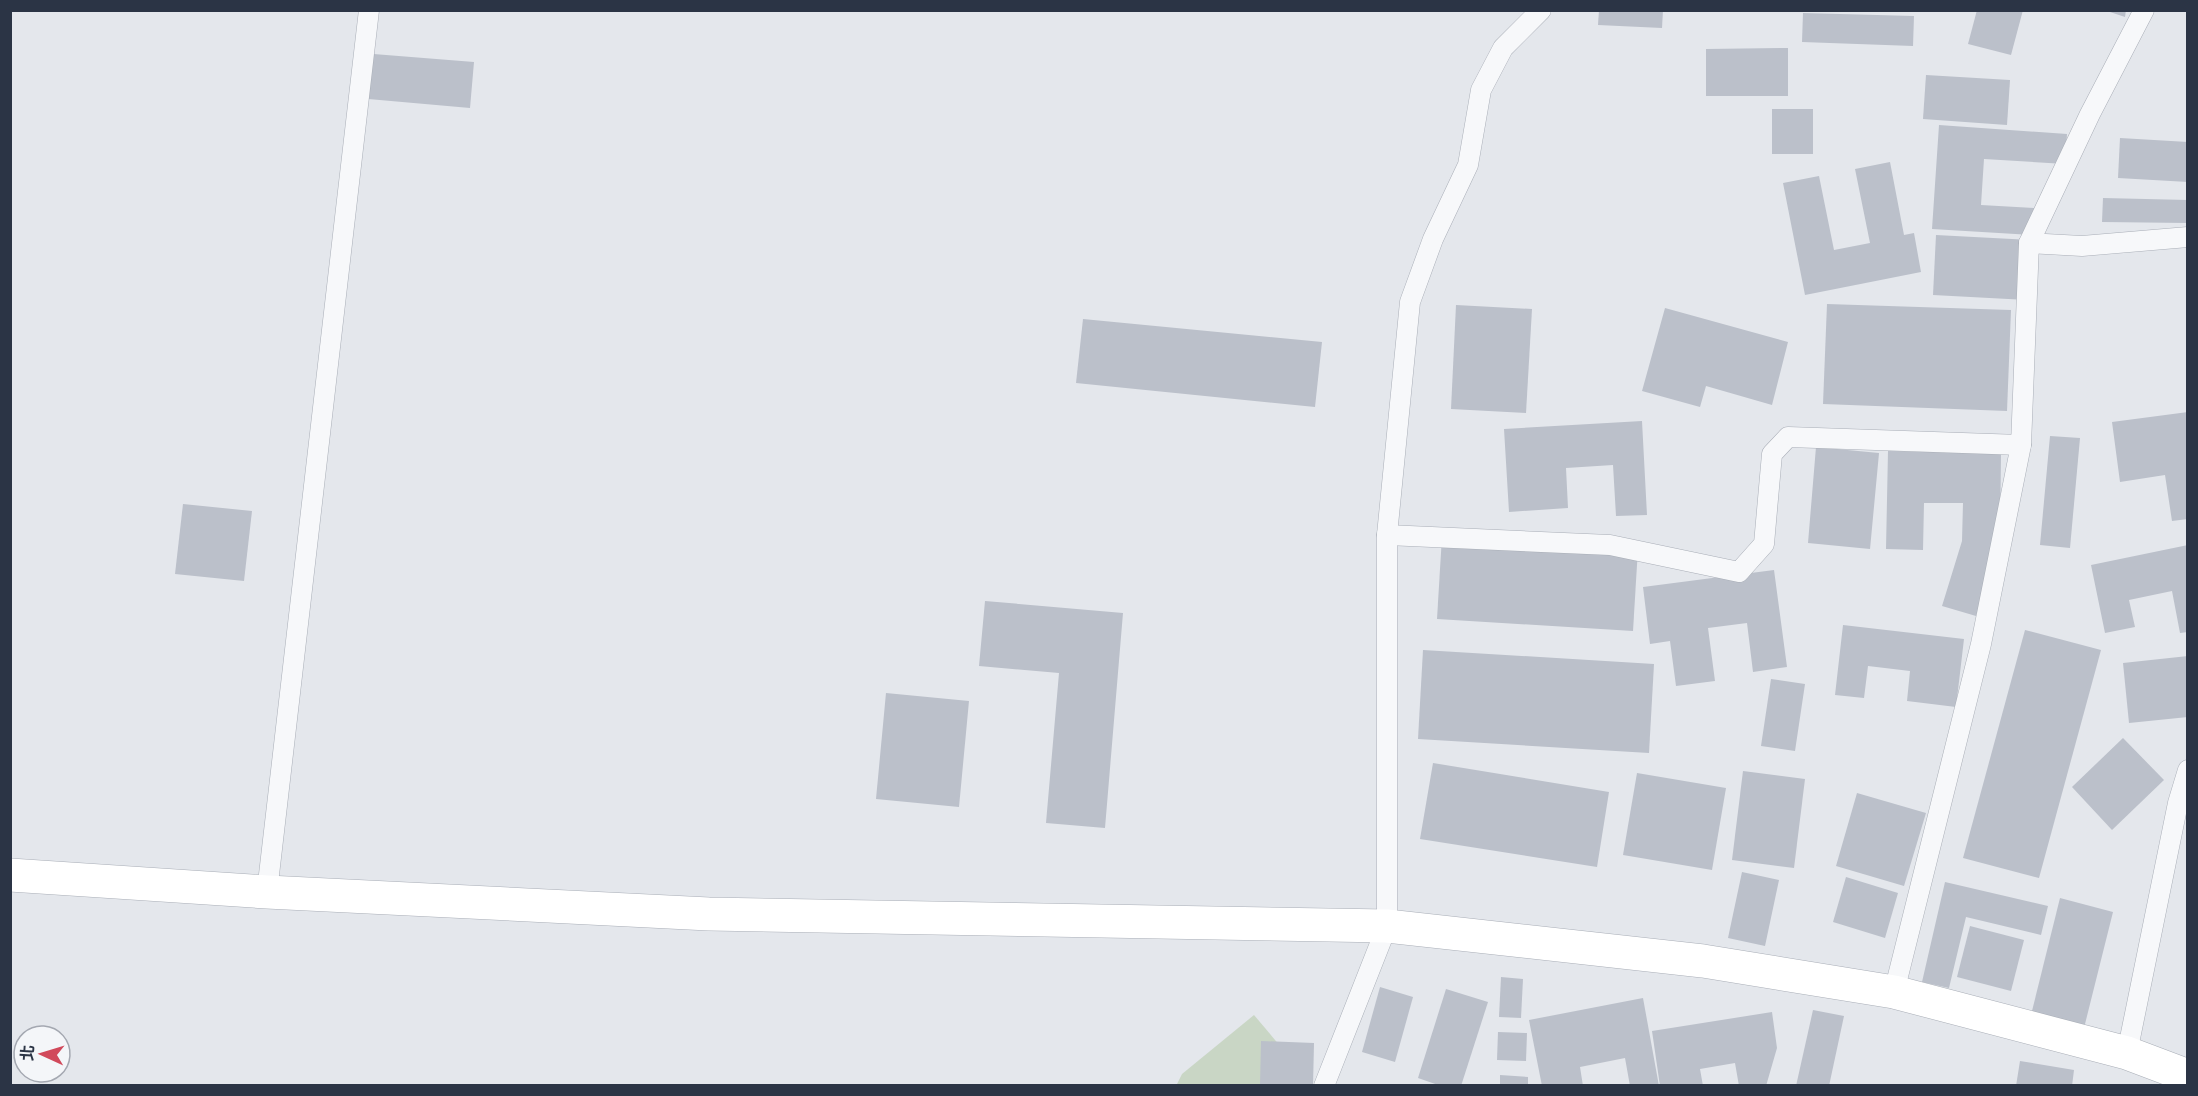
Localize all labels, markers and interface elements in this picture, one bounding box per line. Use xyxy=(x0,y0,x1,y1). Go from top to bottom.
north arrow xyxy=(12,1024,72,1084)
text: 北 xyxy=(17,1044,38,1062)

